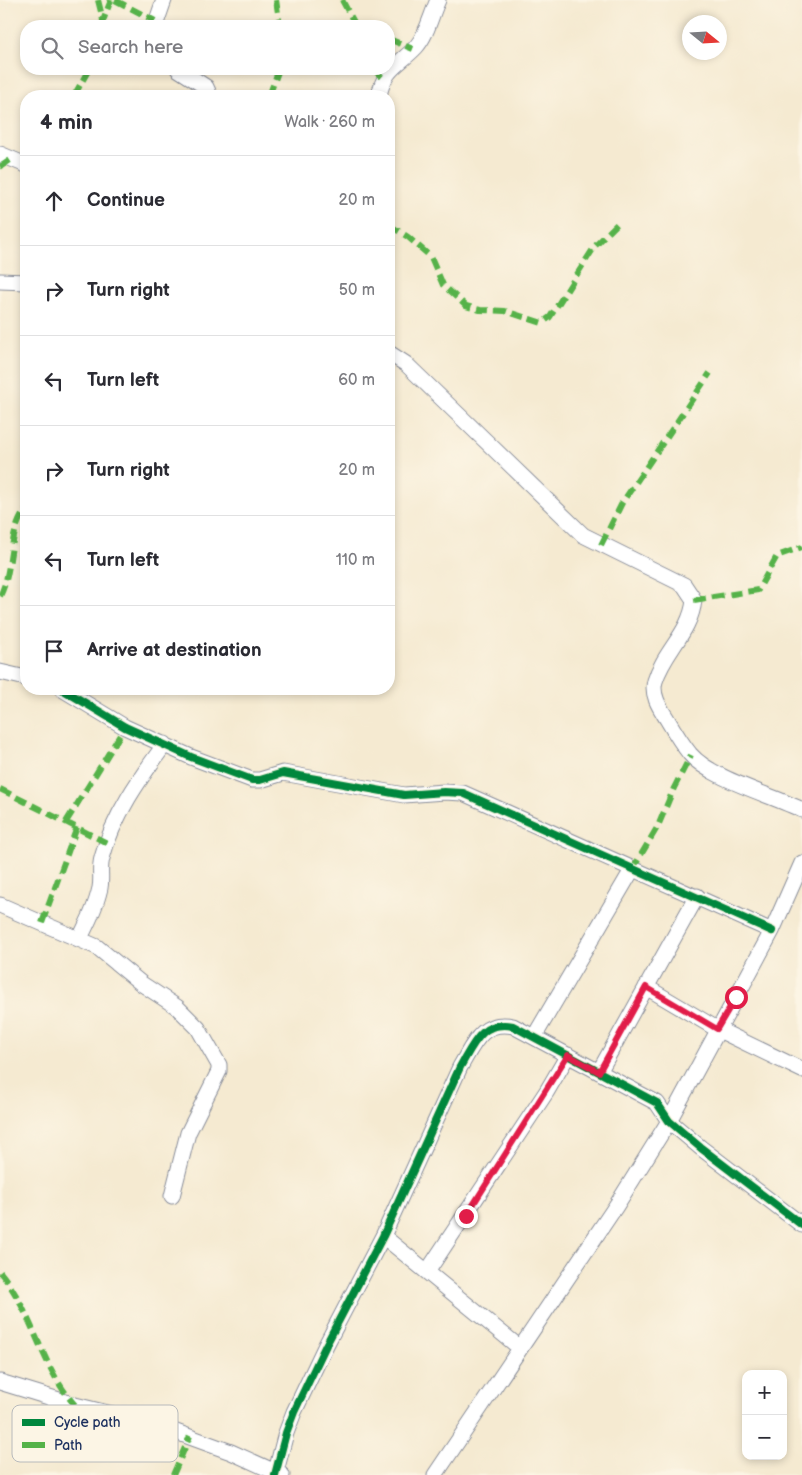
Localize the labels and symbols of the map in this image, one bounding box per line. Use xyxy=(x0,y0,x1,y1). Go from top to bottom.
north arrow xyxy=(682,15,727,60)
route start xyxy=(725,986,748,1009)
route end xyxy=(455,1205,478,1228)
legend xyxy=(12,1405,178,1462)
text: Cycle path xyxy=(54,1414,121,1431)
text: Path xyxy=(54,1437,82,1454)

